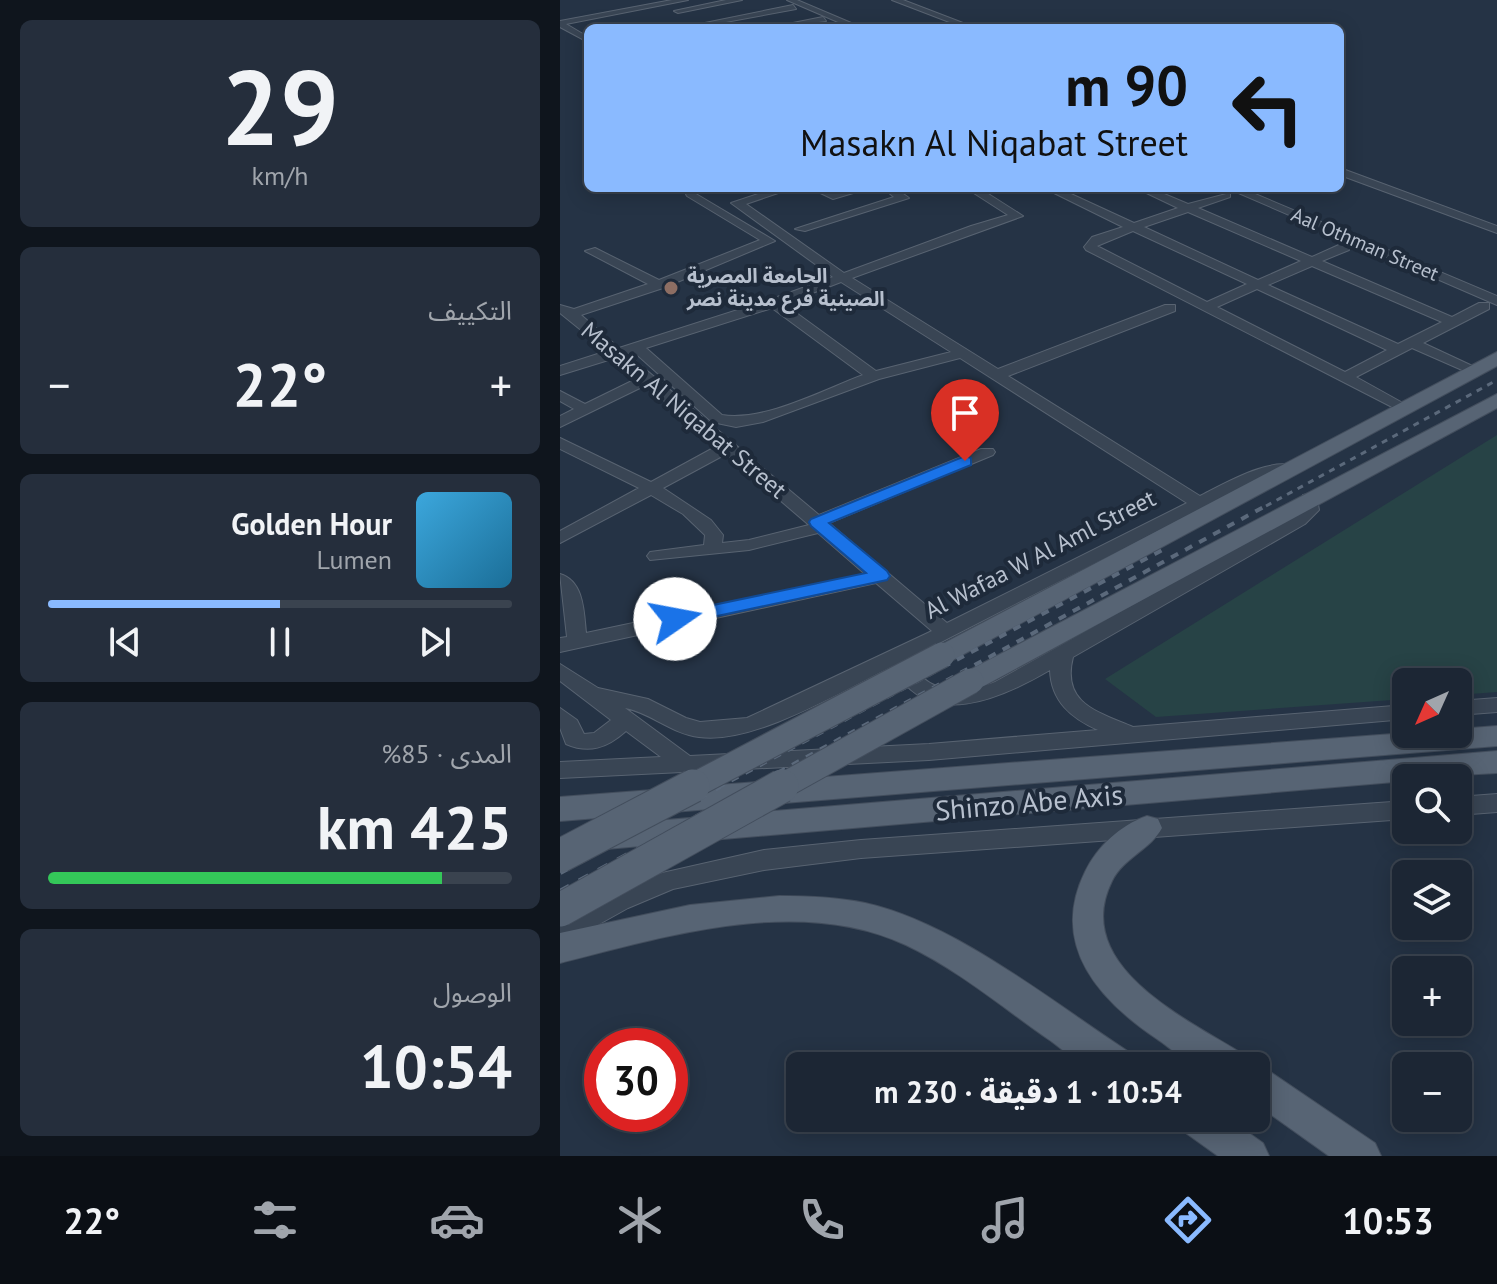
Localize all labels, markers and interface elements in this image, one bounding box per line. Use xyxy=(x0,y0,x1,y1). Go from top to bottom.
text: 29 xyxy=(221,39,339,174)
text: 90 m xyxy=(1065,49,1188,121)
icon: left xyxy=(1216,56,1320,160)
text: Masakn Al Niqabat Street xyxy=(800,119,1188,166)
text: km/h xyxy=(252,159,309,192)
street label: Aal Othman Street xyxy=(1287,201,1443,287)
place label: الجامعة المصرية الصينية فرع مدينة نصر xyxy=(686,263,885,314)
marker: الجامعة المصرية الصينية فرع مدينة نصر xyxy=(662,279,680,297)
text: التكييف xyxy=(428,294,512,327)
street label: Masakn Al Niqabat Street xyxy=(575,315,793,505)
text: 22° xyxy=(233,345,327,423)
text: − xyxy=(48,356,70,413)
text: + xyxy=(490,356,512,413)
pin xyxy=(931,379,999,461)
icon: arrive xyxy=(943,391,987,435)
street label: Al Wafaa W Al Aml Street xyxy=(919,482,1161,626)
text: Golden Hour xyxy=(231,504,392,543)
text: Lumen xyxy=(317,543,392,576)
position arrow xyxy=(633,577,717,661)
icon: previous xyxy=(103,620,147,664)
icon: pause xyxy=(258,620,302,664)
icon: next xyxy=(413,620,457,664)
north arrow xyxy=(1392,668,1472,748)
map controls xyxy=(1392,668,1472,1132)
text: المدى · 85% xyxy=(381,737,512,770)
button: search xyxy=(1392,764,1472,844)
street label: Shinzo Abe Axis xyxy=(934,775,1124,829)
text: 425 km xyxy=(317,788,512,866)
button: layers xyxy=(1392,860,1472,940)
button: + xyxy=(1392,956,1472,1036)
text: الوصول xyxy=(433,976,512,1009)
text: 10:54 xyxy=(360,1027,512,1105)
speed limit sign: 30 xyxy=(584,1028,688,1132)
button: − xyxy=(1392,1052,1472,1132)
text: 10:54 · 1 دقيقة · 230 m xyxy=(874,1072,1182,1111)
icon: filters xyxy=(247,1192,303,1248)
icon: car xyxy=(429,1192,485,1248)
icon: climate xyxy=(612,1192,668,1248)
icon: phone xyxy=(794,1192,850,1248)
icon: music xyxy=(977,1192,1033,1248)
icon: directions xyxy=(1160,1192,1216,1248)
text: 22° xyxy=(63,1197,120,1244)
text: 10:53 xyxy=(1342,1197,1434,1244)

